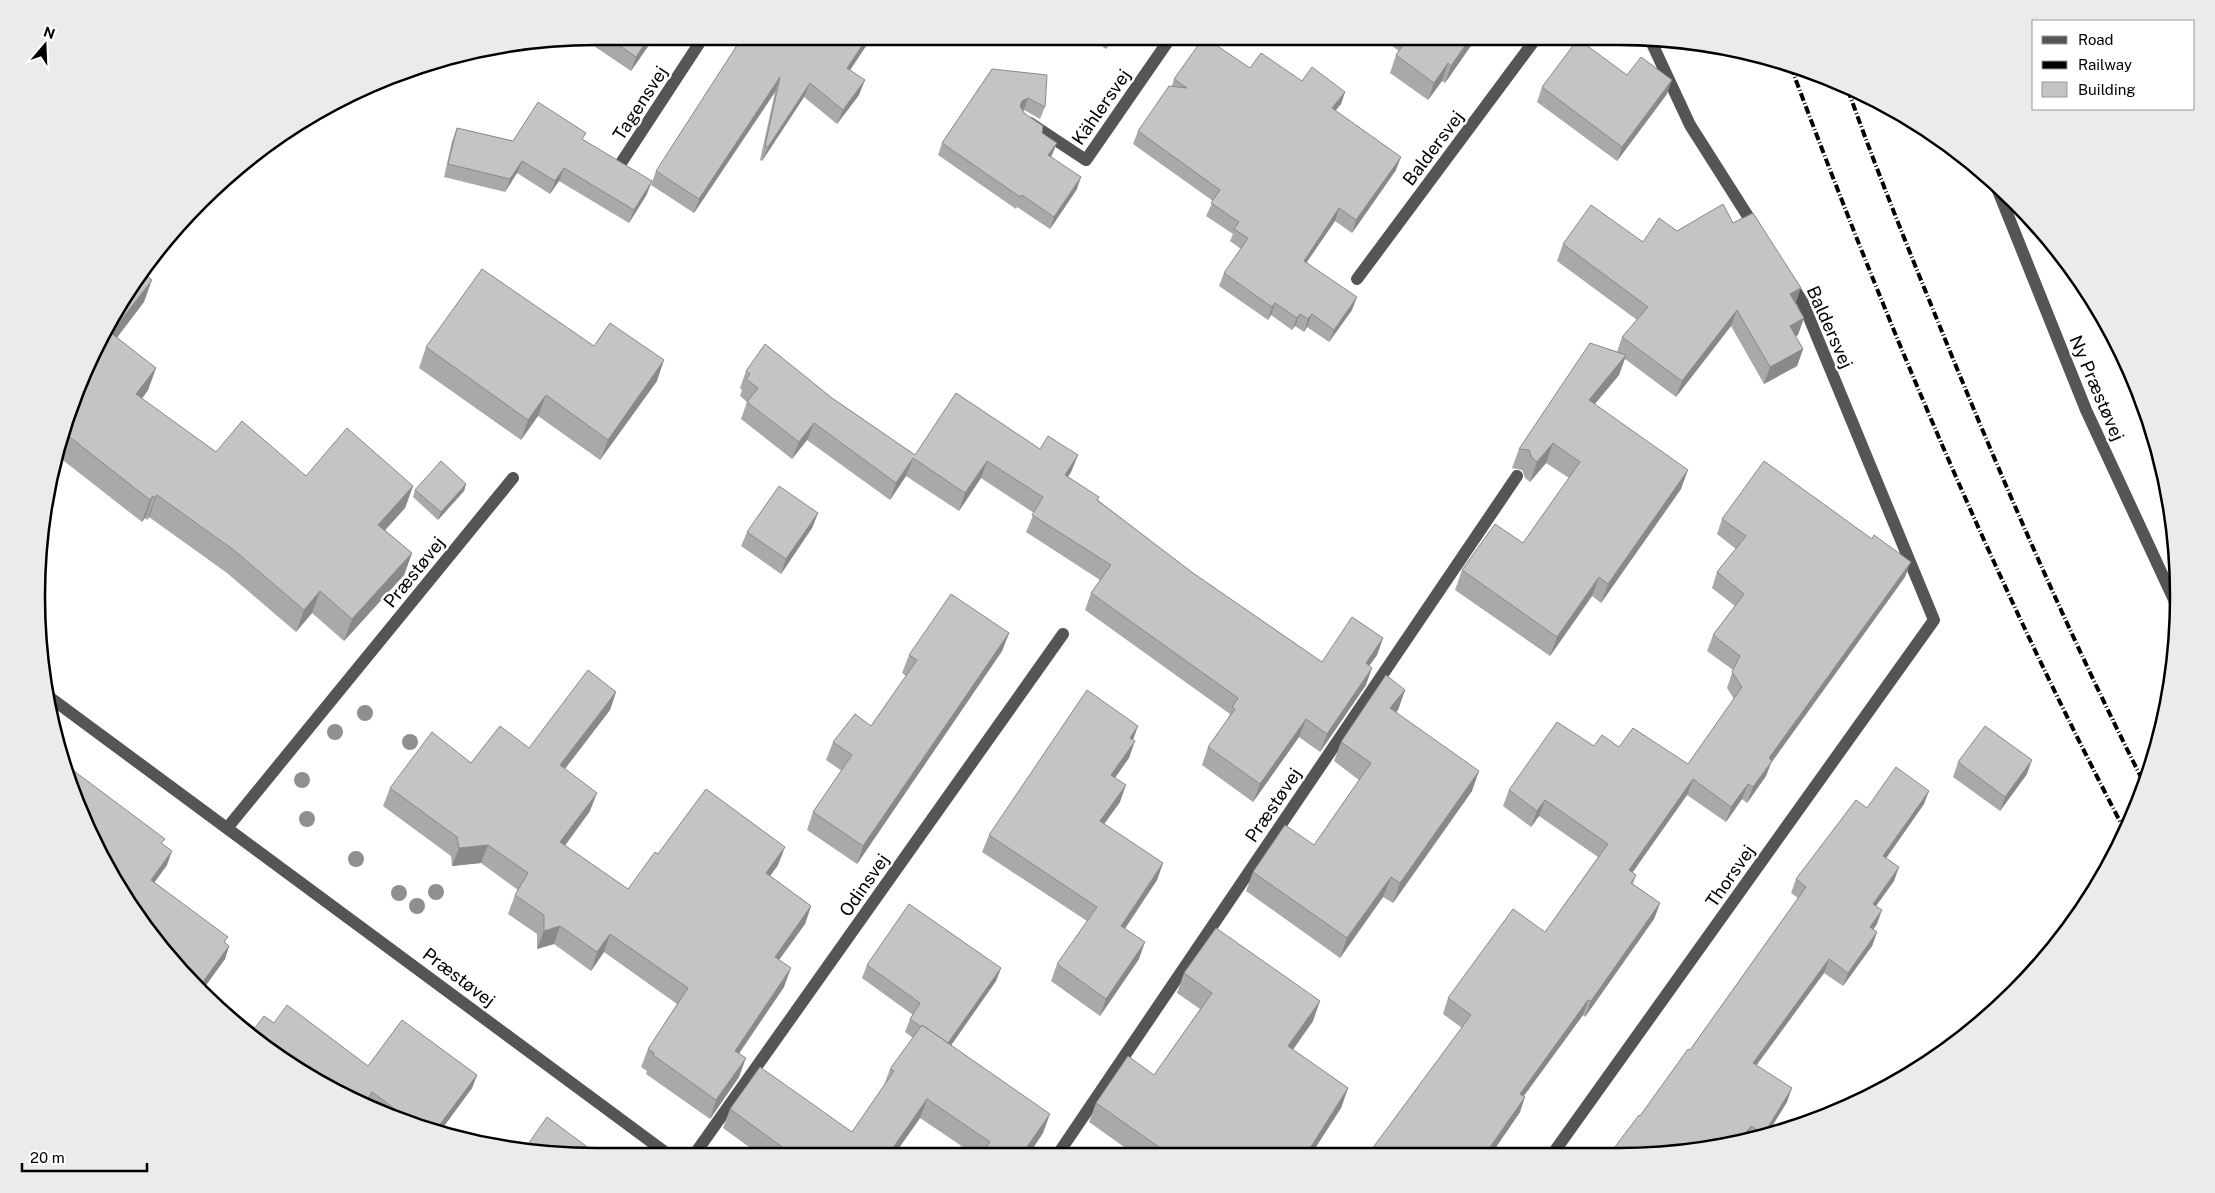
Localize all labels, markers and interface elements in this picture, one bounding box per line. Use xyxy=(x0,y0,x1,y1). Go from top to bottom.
north arrow xyxy=(20,20,70,70)
legend xyxy=(2032,20,2195,110)
text: N xyxy=(41,23,57,42)
text: Road xyxy=(2078,31,2114,48)
text: Railway xyxy=(2078,56,2132,73)
street label: Tagensvej xyxy=(608,62,672,144)
street label: Kählersvej xyxy=(1067,65,1135,149)
text: Building xyxy=(2078,81,2136,98)
street label: Baldersvej xyxy=(1398,107,1468,189)
street label: Baldersvej xyxy=(1803,283,1857,371)
street label: Ny Præstøvej xyxy=(2065,332,2129,444)
street label: Præstøvej xyxy=(379,532,449,612)
street label: Præstøvej xyxy=(1241,764,1305,846)
street label: Thorsvej xyxy=(1701,841,1759,911)
street label: Odinsvej xyxy=(835,850,893,920)
street label: Præstøvej xyxy=(419,943,499,1011)
scale bar xyxy=(22,1140,148,1172)
text: 20 m xyxy=(30,1149,65,1166)

